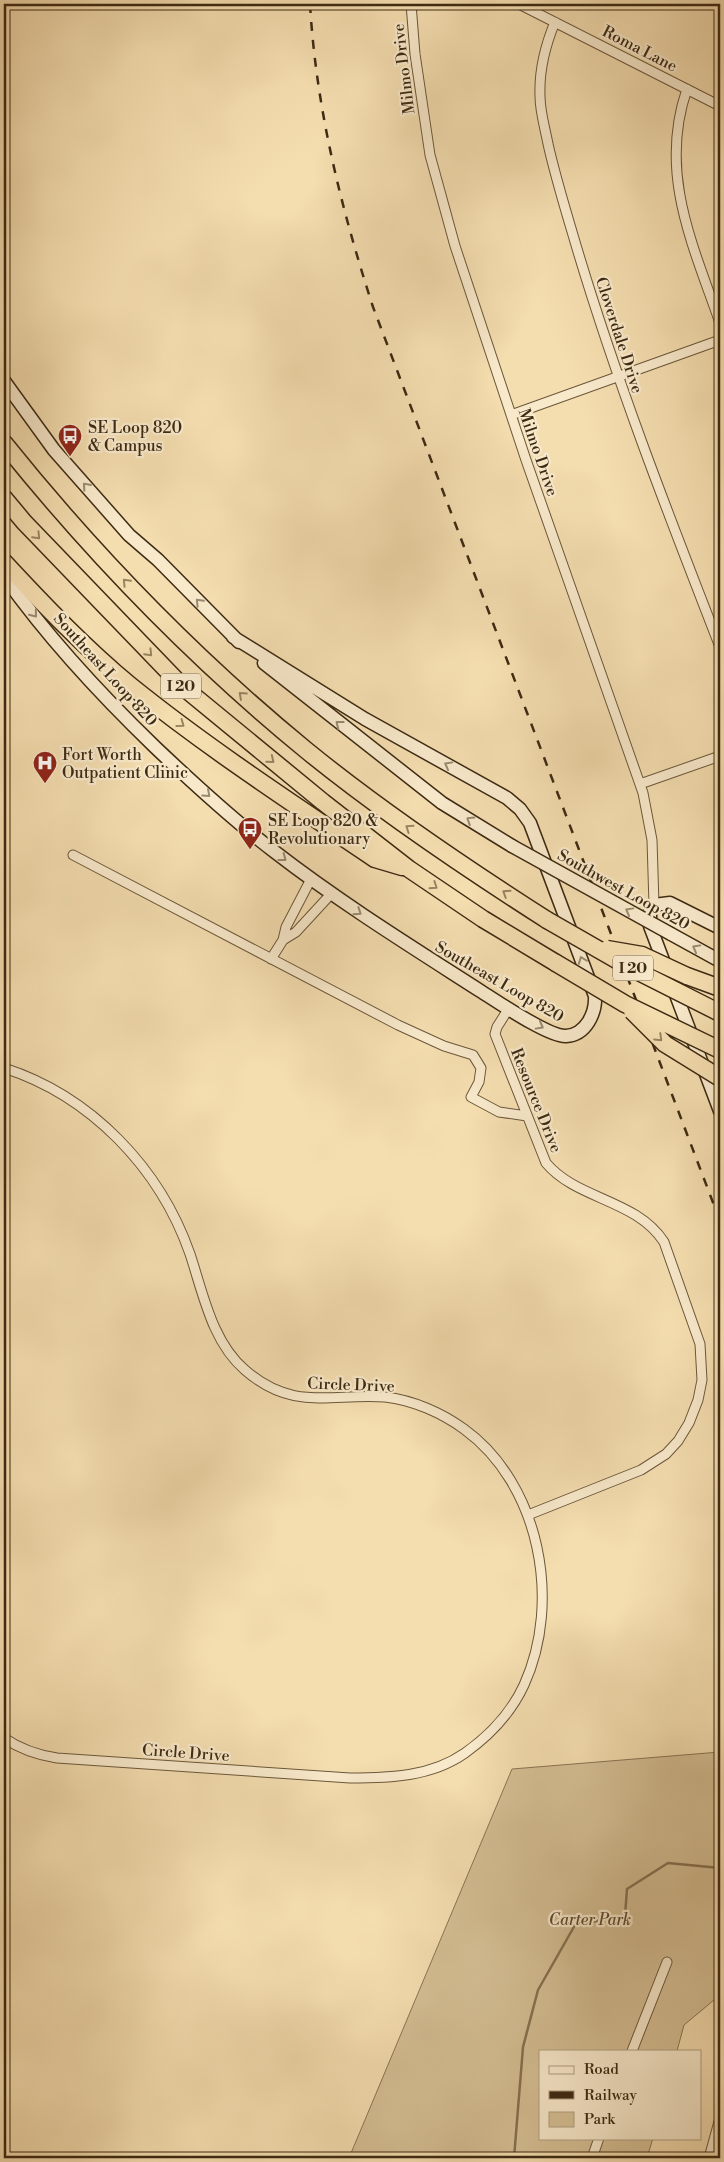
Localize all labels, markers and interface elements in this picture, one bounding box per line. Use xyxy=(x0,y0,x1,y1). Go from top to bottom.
street label: Roma Lane xyxy=(599,21,680,76)
street label: Milmo Drive xyxy=(389,22,419,115)
street label: Cloverdale Drive xyxy=(591,275,647,396)
street label: Milmo Drive xyxy=(514,406,562,499)
place label: SE Loop 820 & Campus xyxy=(88,418,182,456)
bus stop icon: SE Loop 820 & Campus xyxy=(57,423,83,457)
one-way arrow xyxy=(82,482,91,491)
one-way arrow xyxy=(31,530,40,539)
one-way arrow xyxy=(122,579,131,588)
one-way arrow xyxy=(196,599,205,608)
one-way arrow xyxy=(29,608,37,617)
street label: Southeast Loop 820 xyxy=(49,609,161,730)
one-way arrow xyxy=(143,647,152,656)
road number: I 20 xyxy=(161,674,201,698)
one-way arrow xyxy=(239,692,248,701)
one-way arrow xyxy=(175,719,184,727)
one-way arrow xyxy=(336,721,345,730)
place label: Fort Worth Outpatient Clinic xyxy=(62,745,188,783)
hospital icon: Fort Worth Outpatient Clinic xyxy=(32,750,58,784)
one-way arrow xyxy=(265,755,274,763)
one-way arrow xyxy=(445,762,454,772)
one-way arrow xyxy=(201,788,210,797)
place label: SE Loop 820 & Revolutionary xyxy=(268,811,378,849)
bus stop icon: SE Loop 820 & Revolutionary xyxy=(237,816,263,850)
one-way arrow xyxy=(466,817,475,827)
one-way arrow xyxy=(405,825,415,834)
street label: Southwest Loop 820 xyxy=(554,845,693,935)
one-way arrow xyxy=(277,853,286,861)
one-way arrow xyxy=(428,880,438,889)
one-way arrow xyxy=(502,890,511,900)
one-way arrow xyxy=(352,906,362,915)
one-way arrow xyxy=(625,907,634,917)
street label: Southeast Loop 820 xyxy=(431,937,568,1027)
one-way arrow xyxy=(692,944,701,954)
one-way arrow xyxy=(578,956,588,965)
road number: I 20 xyxy=(613,956,653,980)
one-way arrow xyxy=(535,1020,544,1030)
one-way arrow xyxy=(654,1032,663,1041)
street label: Resource Drive xyxy=(506,1045,566,1156)
street label: Circle Drive xyxy=(307,1373,395,1397)
street label: Circle Drive xyxy=(141,1740,230,1766)
park label: Carter Park xyxy=(549,1910,631,1930)
legend xyxy=(539,2050,702,2140)
text: Road xyxy=(584,2060,619,2079)
text: Railway xyxy=(584,2086,638,2105)
text: Park xyxy=(584,2110,616,2129)

